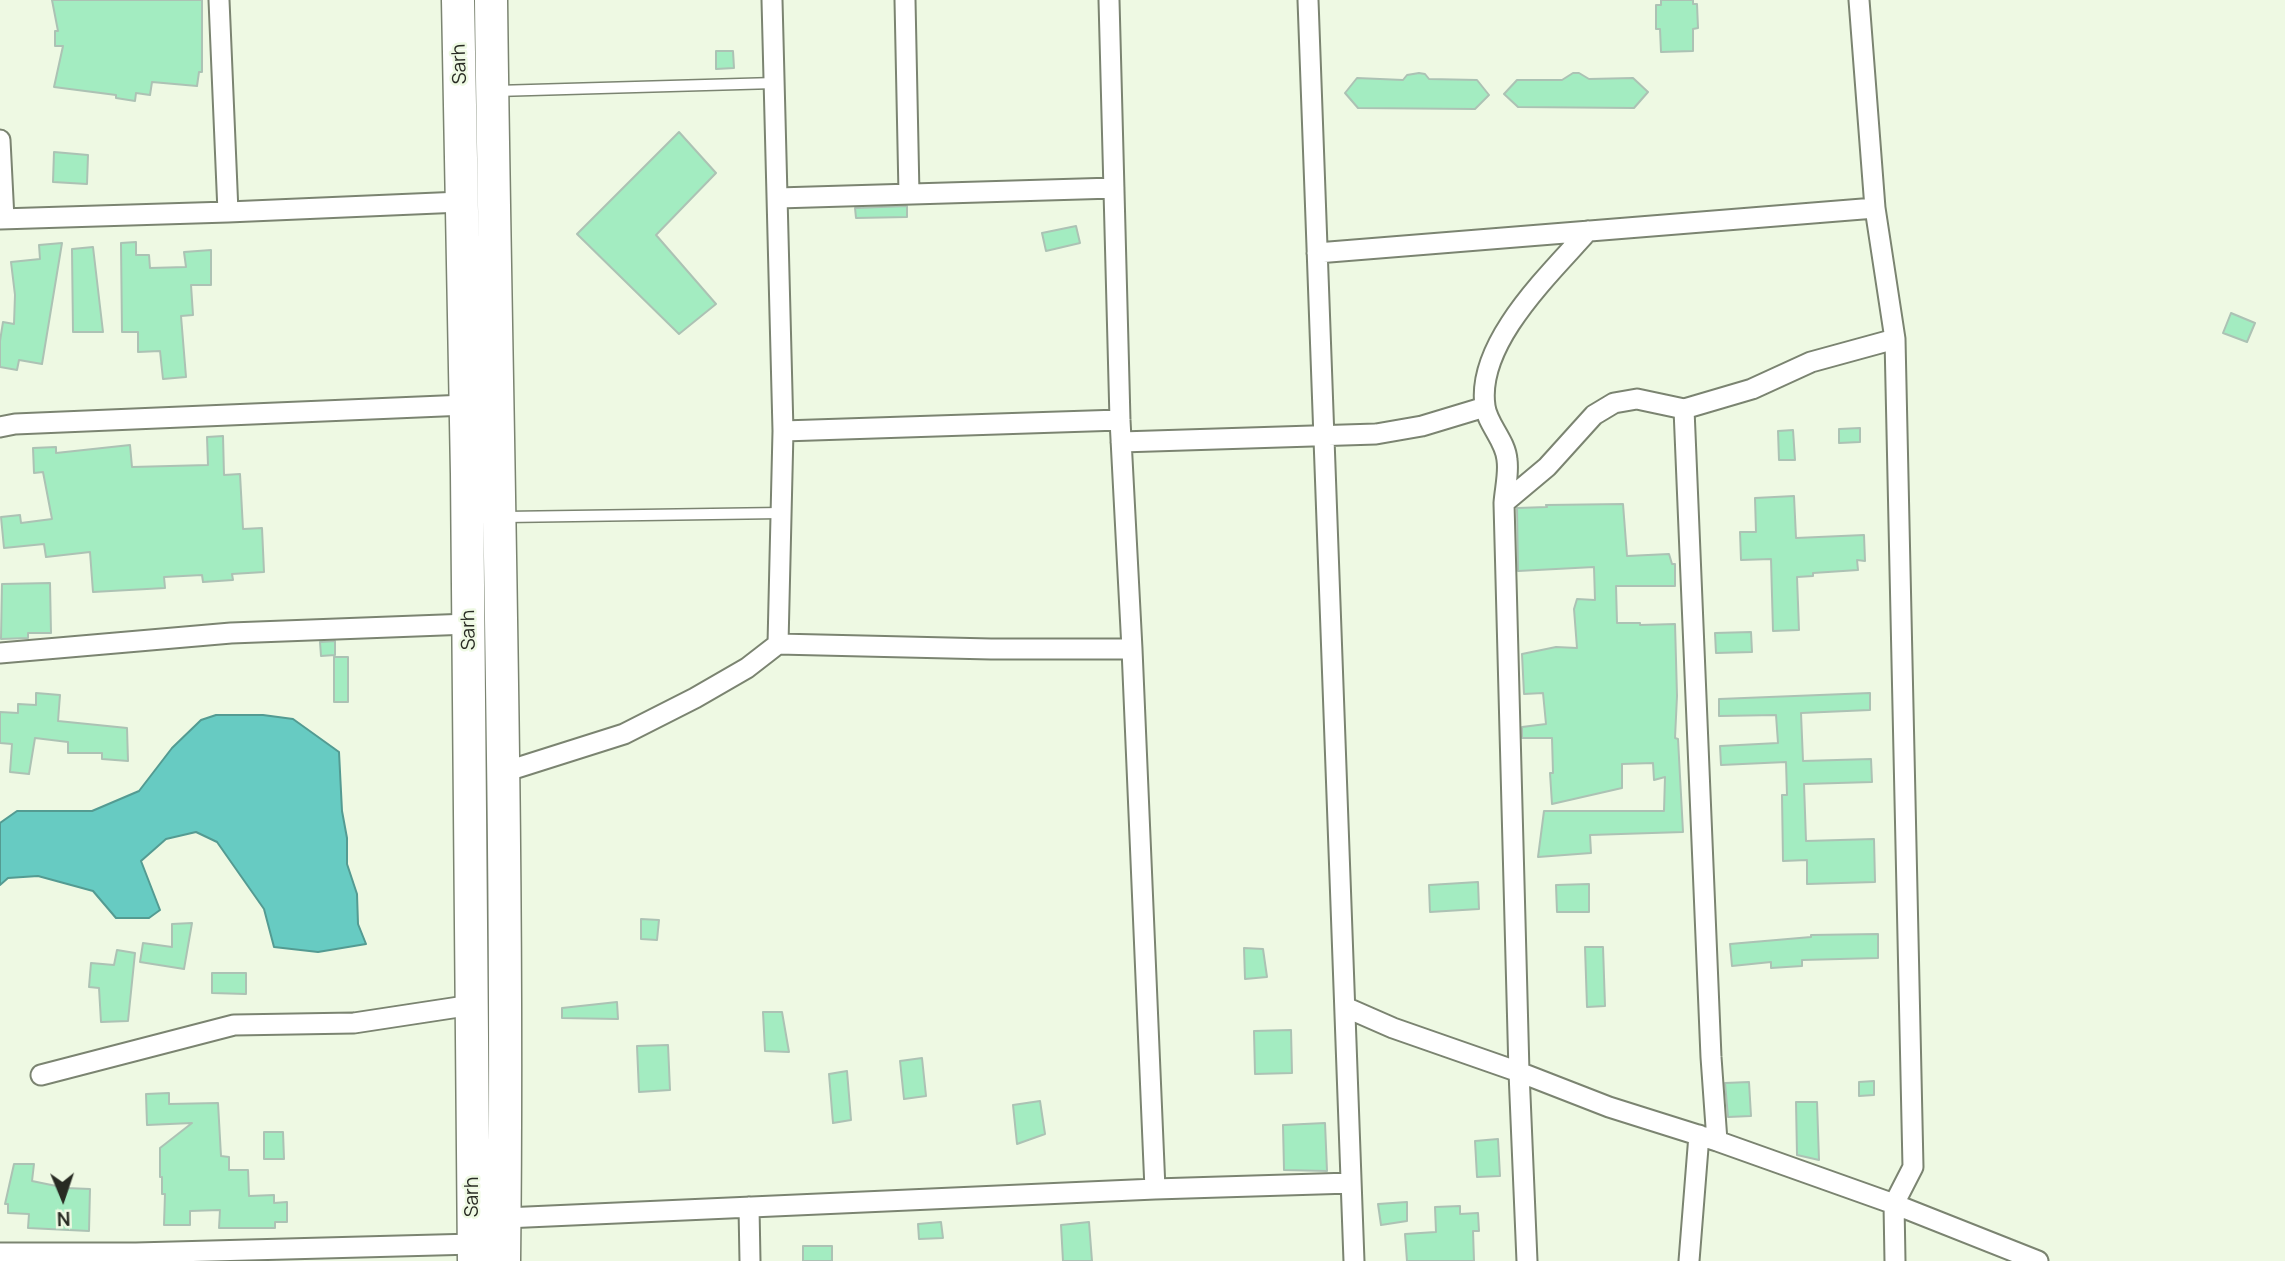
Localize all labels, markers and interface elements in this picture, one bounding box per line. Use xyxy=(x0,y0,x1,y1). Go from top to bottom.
street label: Sarh xyxy=(448,43,472,85)
street label: Sarh xyxy=(457,610,481,650)
north arrow xyxy=(28,1163,98,1233)
street label: Sarh xyxy=(462,1177,484,1217)
text: N xyxy=(56,1206,71,1232)

